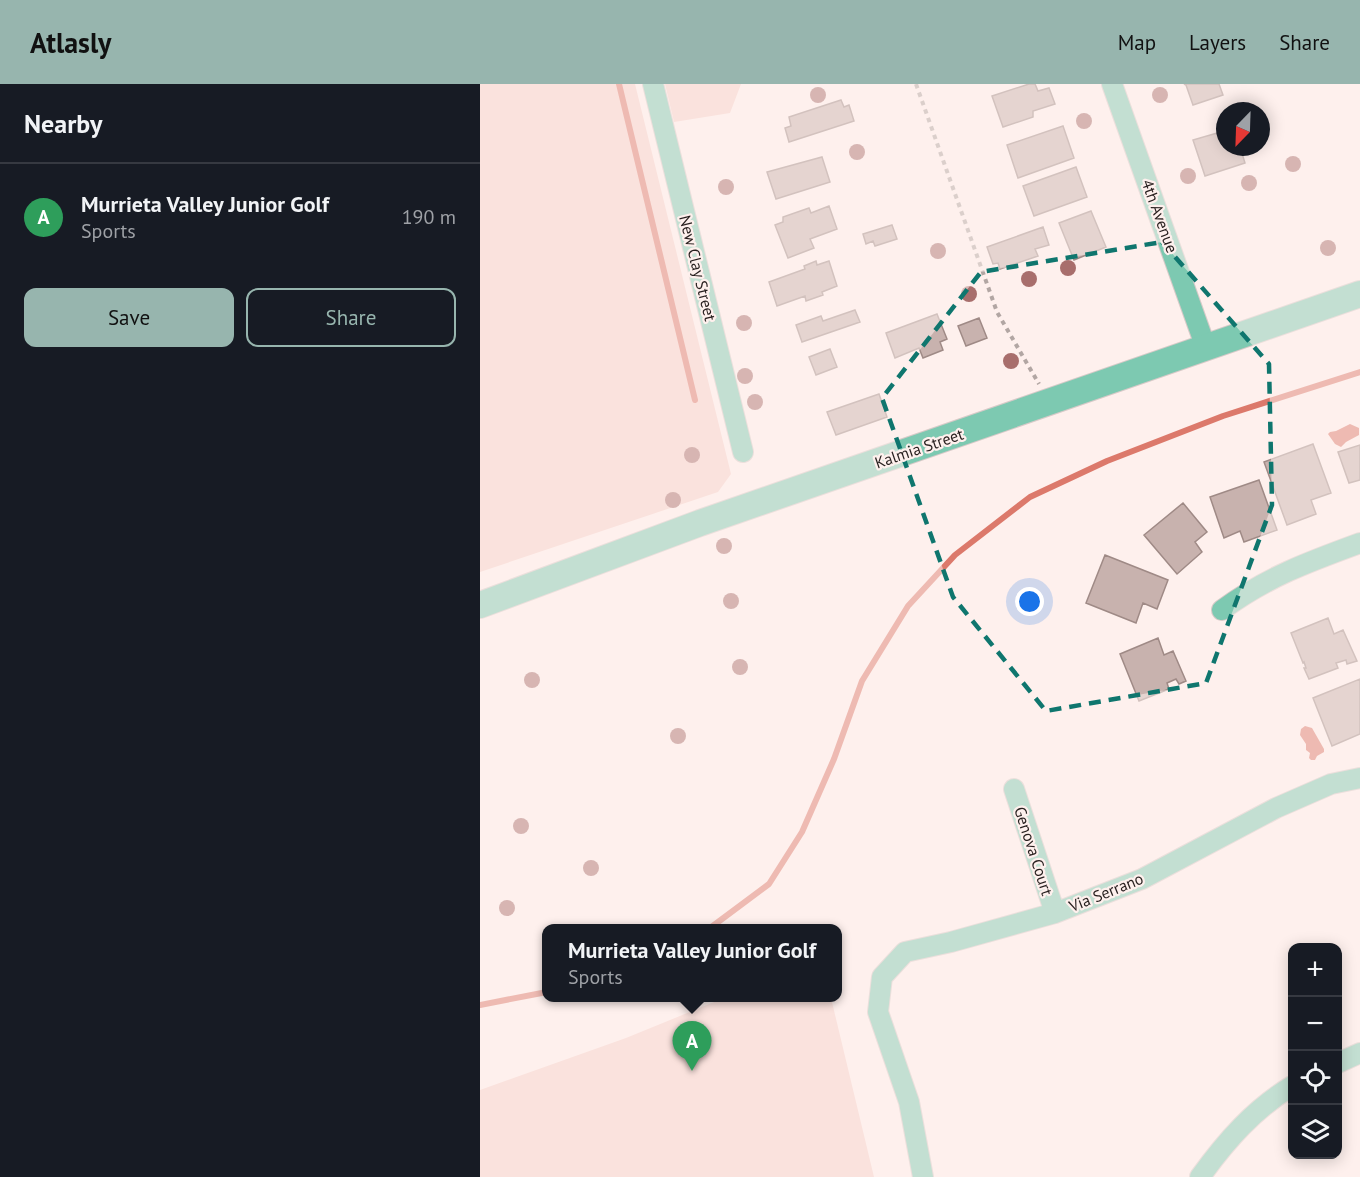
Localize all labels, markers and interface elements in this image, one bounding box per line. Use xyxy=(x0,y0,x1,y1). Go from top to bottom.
text: Atlasly xyxy=(30,24,112,61)
text: Map xyxy=(1118,29,1156,56)
text: Layers xyxy=(1189,29,1246,56)
text: Share xyxy=(1279,29,1330,56)
north arrow xyxy=(1216,102,1270,156)
text: Nearby xyxy=(24,107,102,140)
street label: 4th Avenue xyxy=(1137,177,1183,255)
text: Murrieta Valley Junior Golf xyxy=(81,190,329,218)
text: A xyxy=(37,204,50,230)
text: 190 m xyxy=(402,204,456,230)
street label: New Clay Street xyxy=(675,213,721,323)
text: Sports xyxy=(81,218,136,244)
button: Save xyxy=(24,288,234,347)
button: Share xyxy=(246,288,456,347)
street label: Kalmia Street xyxy=(872,423,966,472)
your location xyxy=(1015,587,1044,616)
street label: Genova Court xyxy=(1010,804,1058,898)
street label: Via Serrano xyxy=(1065,868,1146,916)
popup xyxy=(542,924,842,1002)
text: Murrieta Valley Junior Golf xyxy=(568,936,816,964)
map controls xyxy=(1288,943,1342,1159)
button: + xyxy=(1288,943,1342,997)
text: Sports xyxy=(568,964,623,990)
button: − xyxy=(1288,997,1342,1051)
pin: A xyxy=(672,1022,712,1071)
button: locate xyxy=(1288,1051,1342,1105)
button: layers xyxy=(1288,1105,1342,1159)

